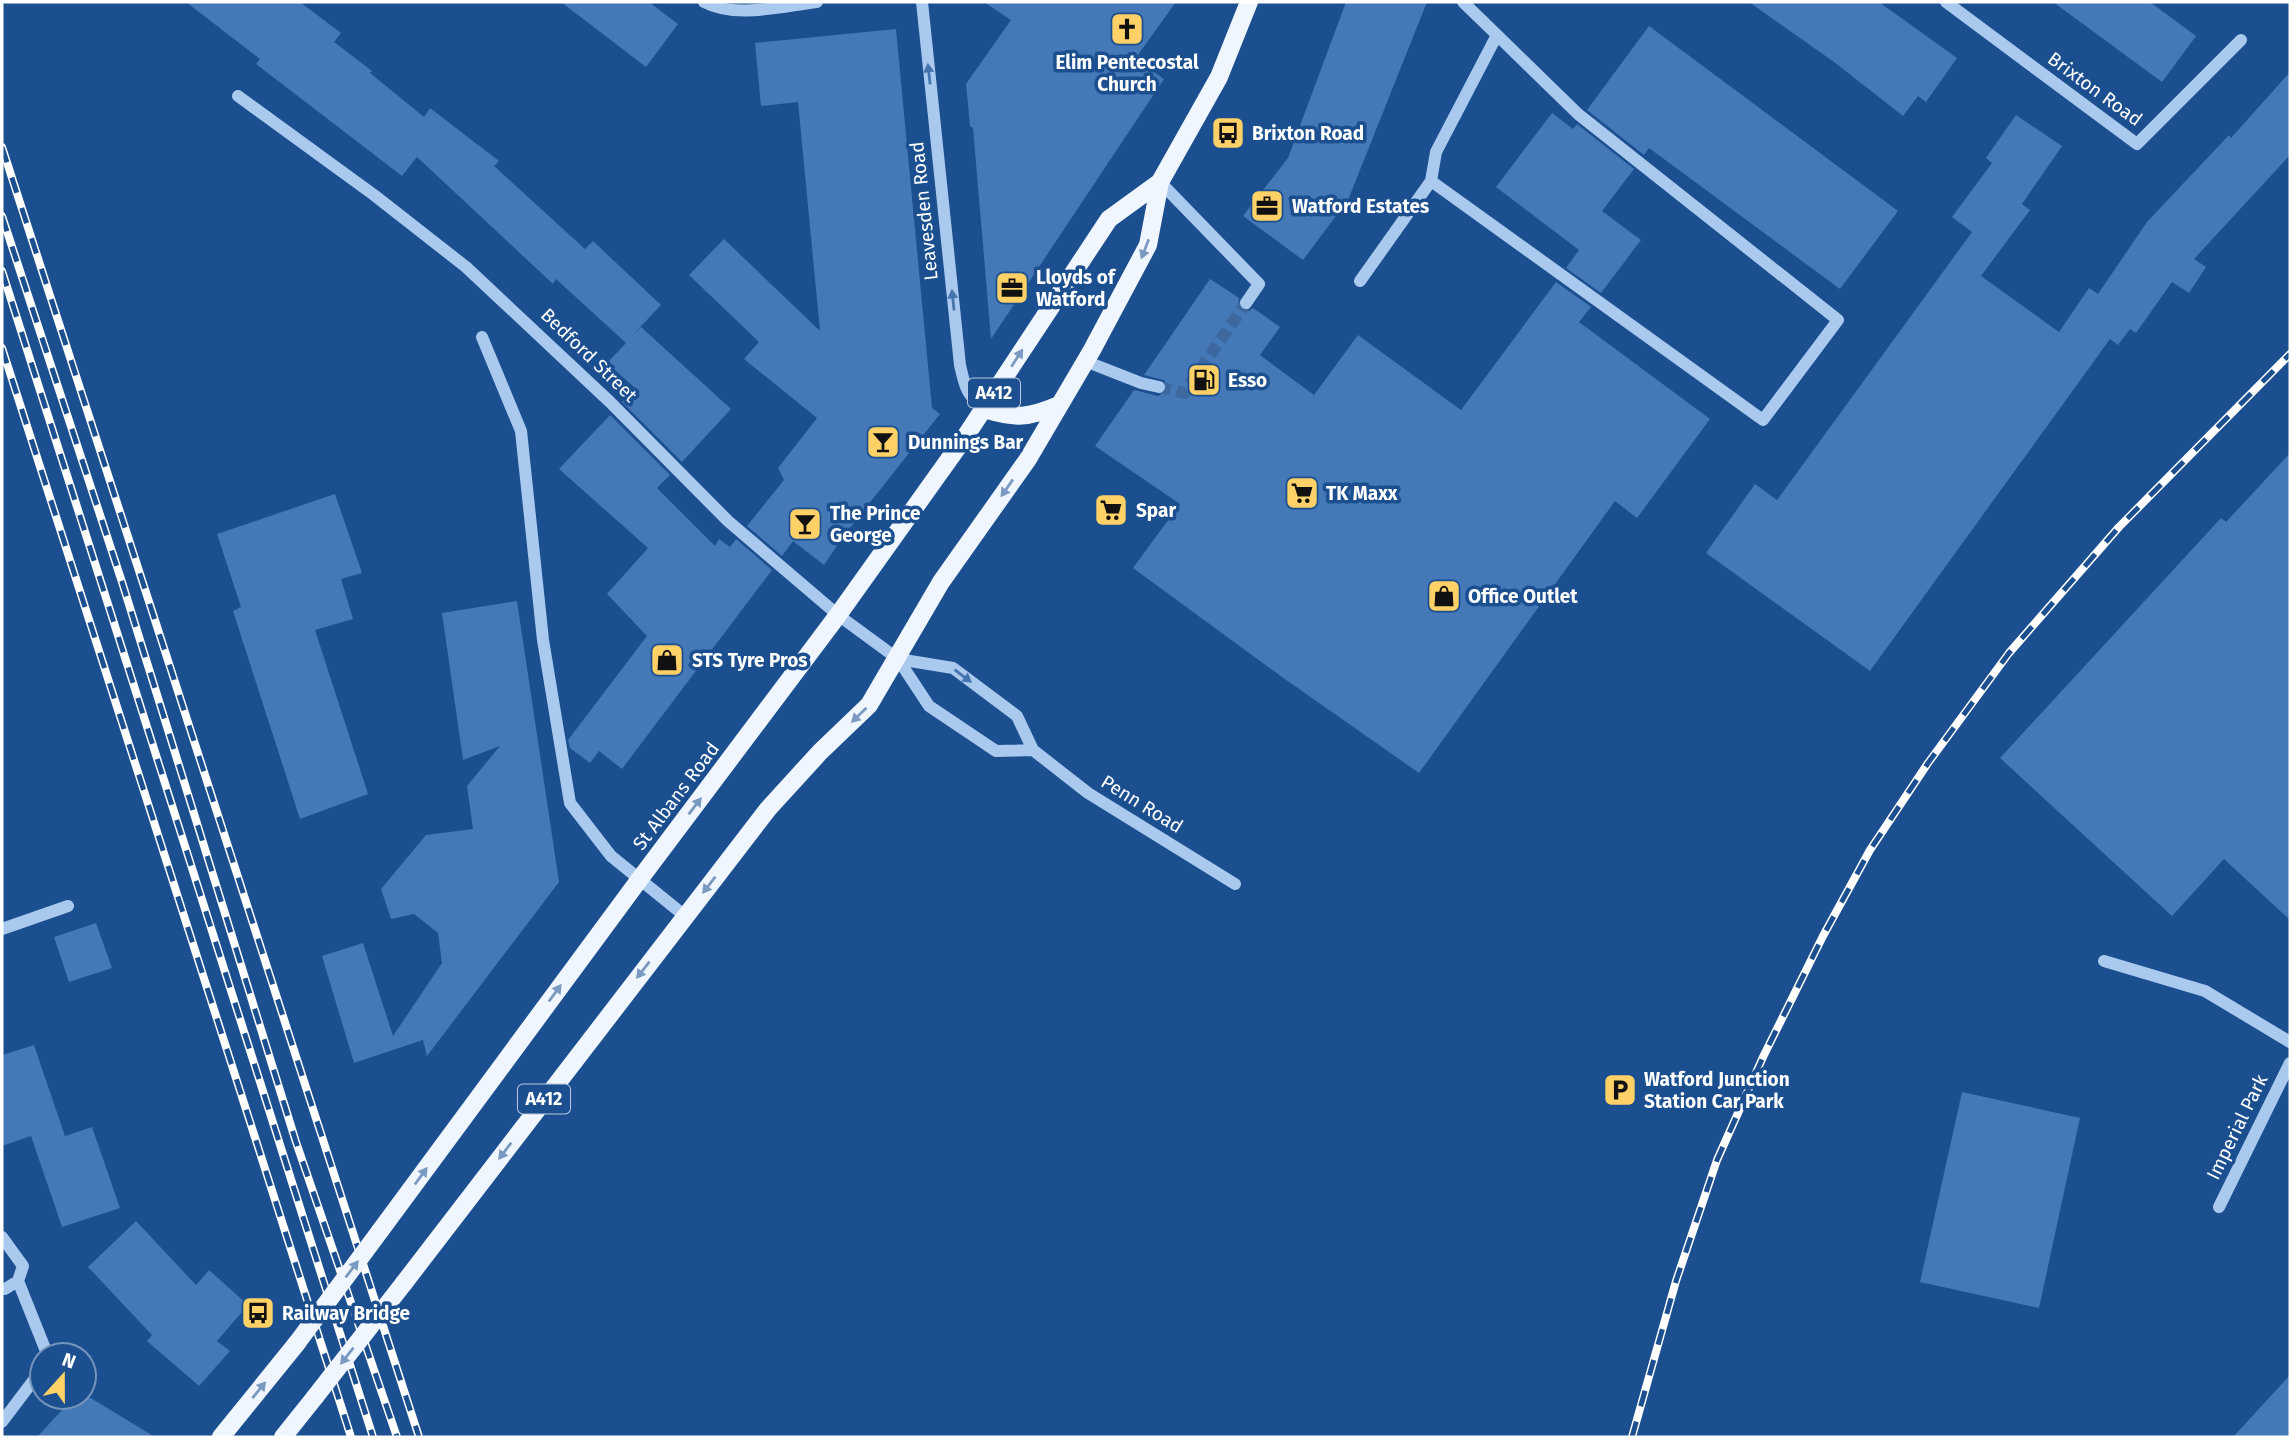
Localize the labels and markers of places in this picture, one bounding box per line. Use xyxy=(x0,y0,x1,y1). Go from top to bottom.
church icon: Elim Pentecostal Church xyxy=(1108,10,1146,48)
place label: Elim Pentecostal Church xyxy=(1055,51,1199,96)
bus stop icon: Brixton Road xyxy=(1209,114,1247,152)
place label: Brixton Road xyxy=(1252,122,1364,145)
office icon: Watford Estates xyxy=(1248,187,1286,225)
place label: Watford Estates xyxy=(1292,195,1429,218)
place label: Lloyds of Watford xyxy=(1036,266,1117,311)
office icon: Lloyds of Watford xyxy=(993,269,1031,307)
fuel station icon: Esso xyxy=(1185,361,1223,399)
place label: Esso xyxy=(1228,369,1267,392)
bar icon: Dunnings Bar xyxy=(864,423,902,461)
place label: Dunnings Bar xyxy=(908,431,1024,454)
supermarket icon: TK Maxx xyxy=(1283,474,1321,512)
place label: TK Maxx xyxy=(1326,482,1398,505)
supermarket icon: Spar xyxy=(1092,491,1130,529)
place label: Spar xyxy=(1136,499,1176,522)
place label: The Prince George xyxy=(830,502,920,547)
bar icon: The Prince George xyxy=(786,505,824,543)
shop icon: Office Outlet xyxy=(1425,577,1463,615)
place label: Office Outlet xyxy=(1468,585,1578,608)
shop icon: STS Tyre Pros xyxy=(648,641,686,679)
place label: STS Tyre Pros xyxy=(692,649,807,672)
place label: Watford Junction Station Car Park xyxy=(1644,1068,1790,1113)
parking icon: Watford Junction Station Car Park xyxy=(1601,1071,1639,1109)
bus stop icon: Railway Bridge xyxy=(239,1294,277,1332)
place label: Railway Bridge xyxy=(282,1302,410,1325)

